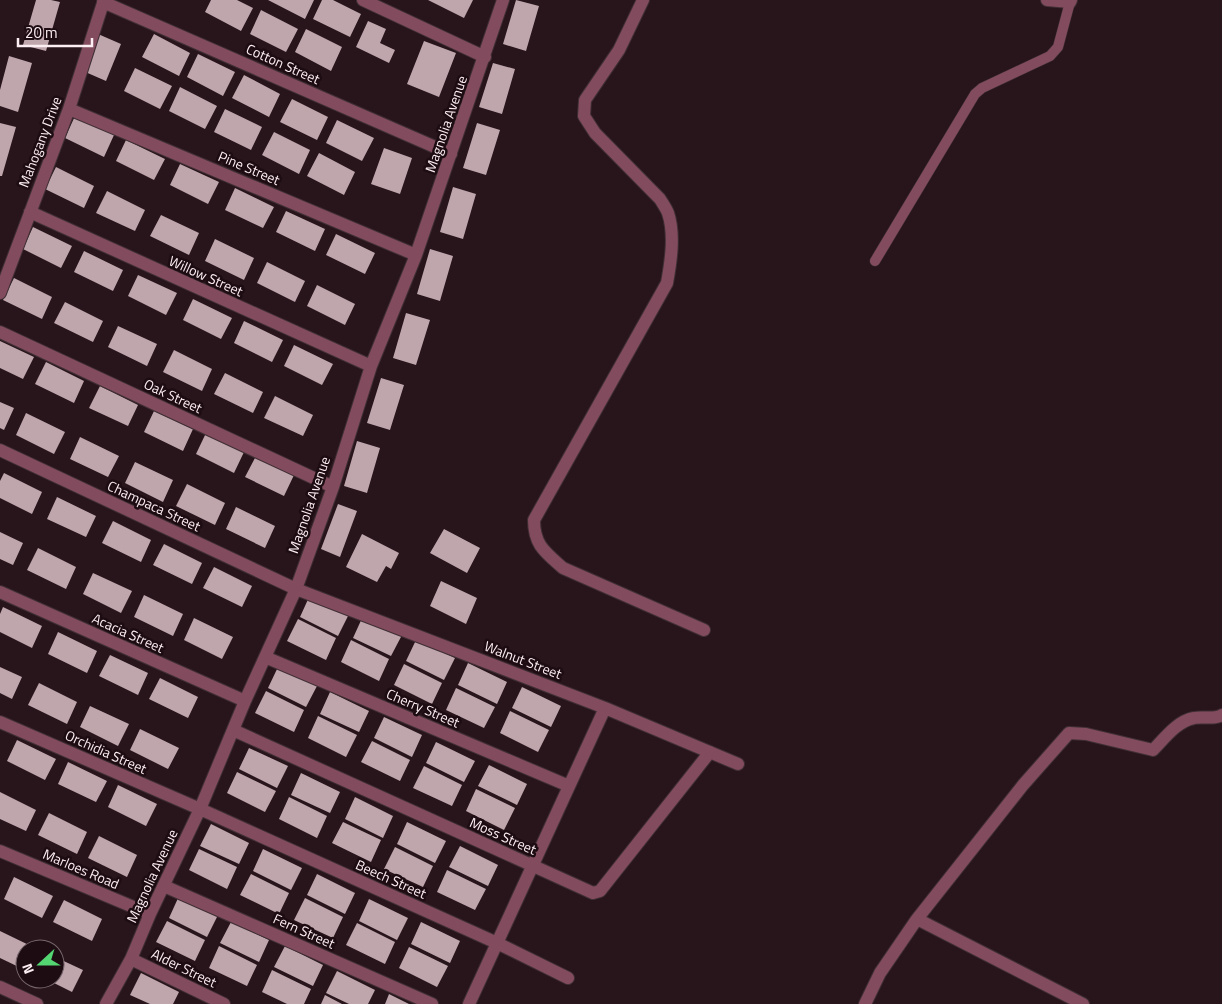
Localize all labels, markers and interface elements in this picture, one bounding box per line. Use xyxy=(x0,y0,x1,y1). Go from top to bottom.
scale bar xyxy=(18,15,91,47)
text: 20 m xyxy=(25,21,58,44)
street label: Cotton Street xyxy=(243,38,324,89)
street label: Magnolia Avenue xyxy=(419,73,472,175)
street label: Mahogany Drive xyxy=(13,93,67,190)
street label: Pine Street xyxy=(215,145,283,190)
street label: Willow Street xyxy=(166,250,247,301)
street label: Oak Street xyxy=(141,373,206,418)
street label: Magnolia Avenue xyxy=(282,454,335,556)
street label: Champaca Street xyxy=(104,475,204,536)
street label: Acacia Street xyxy=(89,607,168,658)
street label: Walnut Street xyxy=(481,635,565,684)
street label: Cherry Street xyxy=(383,683,463,732)
street label: Orchidia Street xyxy=(62,724,150,779)
street label: Moss Street xyxy=(466,811,540,860)
street label: Magnolia Avenue xyxy=(121,826,182,926)
street label: Marloes Road xyxy=(40,843,123,894)
street label: Beech Street xyxy=(352,854,430,904)
street label: Fern Street xyxy=(270,908,339,954)
north arrow xyxy=(15,939,65,989)
street label: Alder Street xyxy=(148,943,220,992)
text: N xyxy=(16,961,39,977)

